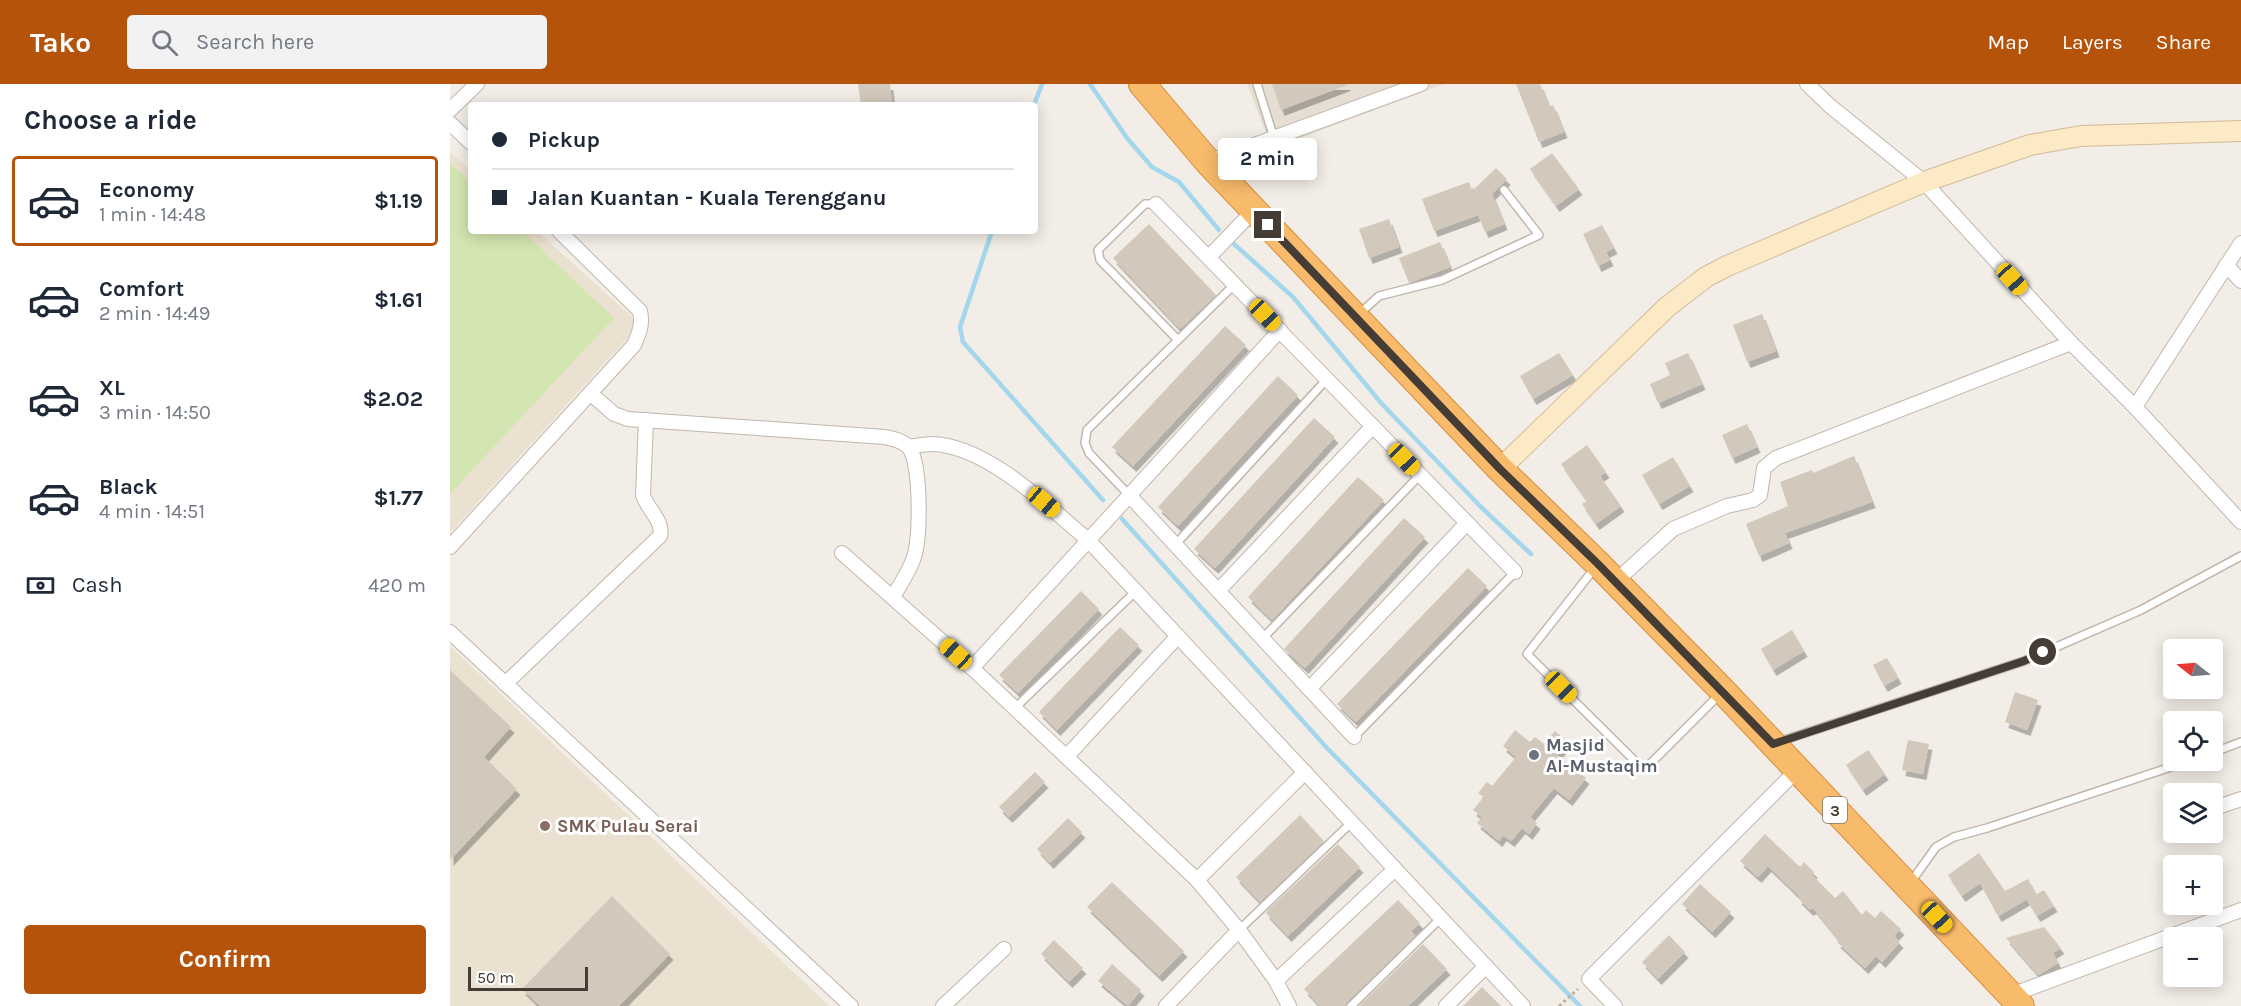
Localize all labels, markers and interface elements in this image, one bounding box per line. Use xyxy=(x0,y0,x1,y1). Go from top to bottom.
search box xyxy=(127,15,547,69)
text: Tako xyxy=(30,26,91,59)
icon: search xyxy=(148,26,181,59)
text: Search here xyxy=(196,29,314,55)
text: Map xyxy=(1987,30,2029,54)
text: Layers xyxy=(2062,30,2123,54)
text: Share xyxy=(2156,30,2211,54)
text: Choose a ride xyxy=(24,104,197,136)
text: Pickup xyxy=(528,127,600,153)
callout: 2 min xyxy=(1218,138,1318,180)
text: 2 min xyxy=(1240,147,1295,170)
icon: car xyxy=(27,174,81,228)
text: Economy xyxy=(99,177,194,203)
text: Jalan Kuantan - Kuala Terengganu xyxy=(528,185,887,211)
text: $1.19 xyxy=(374,188,423,214)
text: 1 min · 14:48 xyxy=(99,203,206,226)
route end xyxy=(1254,211,1281,238)
car xyxy=(1993,260,2031,298)
icon: car xyxy=(27,273,81,327)
text: Comfort xyxy=(99,276,184,302)
text: $1.61 xyxy=(374,287,423,313)
car xyxy=(1246,296,1284,334)
text: 2 min · 14:49 xyxy=(99,302,210,325)
icon: car xyxy=(27,372,81,426)
text: XL xyxy=(99,375,125,401)
text: $2.02 xyxy=(363,386,423,412)
text: 3 min · 14:50 xyxy=(99,401,211,424)
car xyxy=(1385,440,1423,478)
icon: car xyxy=(27,471,81,525)
text: Black xyxy=(99,474,158,500)
car xyxy=(1024,484,1064,520)
text: $1.77 xyxy=(373,485,423,511)
text: 4 min · 14:51 xyxy=(99,500,205,523)
icon: cash xyxy=(24,569,57,602)
text: Cash xyxy=(72,572,122,598)
text: 420 m xyxy=(368,574,426,597)
car xyxy=(937,635,975,673)
route start xyxy=(2029,638,2056,665)
north arrow xyxy=(2163,639,2223,699)
map controls xyxy=(2163,639,2223,987)
car xyxy=(1542,668,1580,706)
button: locate xyxy=(2163,711,2223,771)
place label: Masjid Al-Mustaqim xyxy=(1546,734,1658,777)
marker: Masjid Al-Mustaqim xyxy=(1527,748,1541,762)
button: layers xyxy=(2163,783,2223,843)
road number: 3 xyxy=(1823,797,1847,823)
place label: SMK Pulau Serai xyxy=(557,815,699,837)
marker: SMK Pulau Serai xyxy=(538,819,552,833)
button: + xyxy=(2163,855,2223,915)
car xyxy=(1918,898,1956,936)
button: Confirm xyxy=(24,925,426,994)
button: − xyxy=(2163,927,2223,987)
scale bar xyxy=(468,964,588,992)
text: 50 m xyxy=(477,968,514,987)

